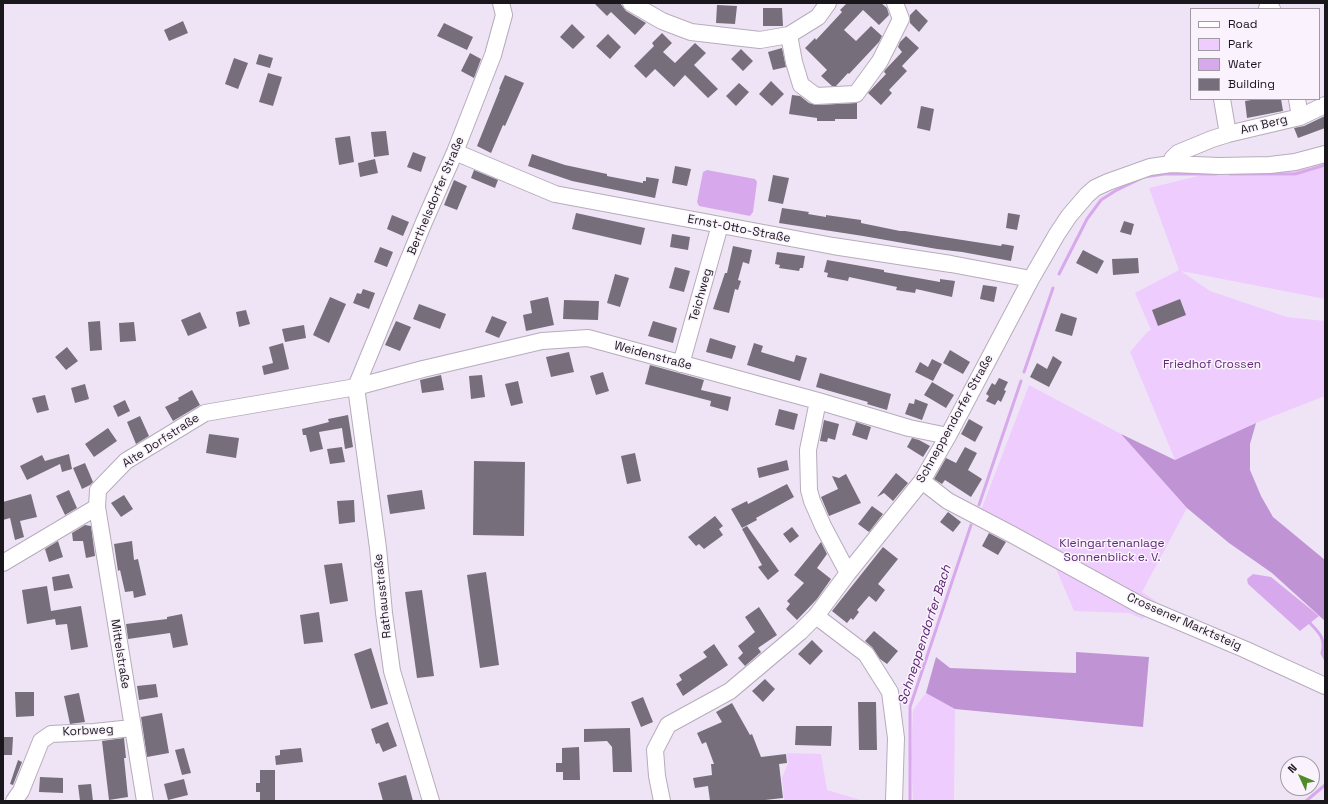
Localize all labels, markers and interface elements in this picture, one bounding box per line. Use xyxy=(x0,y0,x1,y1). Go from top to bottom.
legend xyxy=(1190,8,1320,100)
text: Road xyxy=(1228,16,1257,32)
text: Park xyxy=(1228,36,1253,52)
text: Water xyxy=(1228,56,1262,72)
text: Building xyxy=(1228,76,1275,92)
street label: Am Berg xyxy=(1239,112,1289,138)
street label: Berthelsdorfer Straße xyxy=(405,135,467,257)
street label: Ernst-Otto-Straße xyxy=(686,212,792,246)
street label: Teichweg xyxy=(687,267,715,323)
street label: Weidenstraße xyxy=(612,339,694,373)
street label: Schneppendorfer Straße xyxy=(914,352,996,486)
park label: Friedhof Crossen xyxy=(1163,358,1261,372)
street label: Alte Dorfstraße xyxy=(120,411,202,471)
park label: Kleingartenanlage Sonnenblick e. V. xyxy=(1059,537,1165,565)
street label: Rathausstraße xyxy=(371,553,395,639)
water label: Schneppendorfer Bach xyxy=(895,563,955,707)
street label: Crossener Marktsteig xyxy=(1124,590,1244,654)
street label: Mittelstraße xyxy=(107,618,133,690)
street label: Korbweg xyxy=(62,722,114,740)
north arrow xyxy=(1280,756,1320,796)
text: N xyxy=(1284,761,1300,776)

